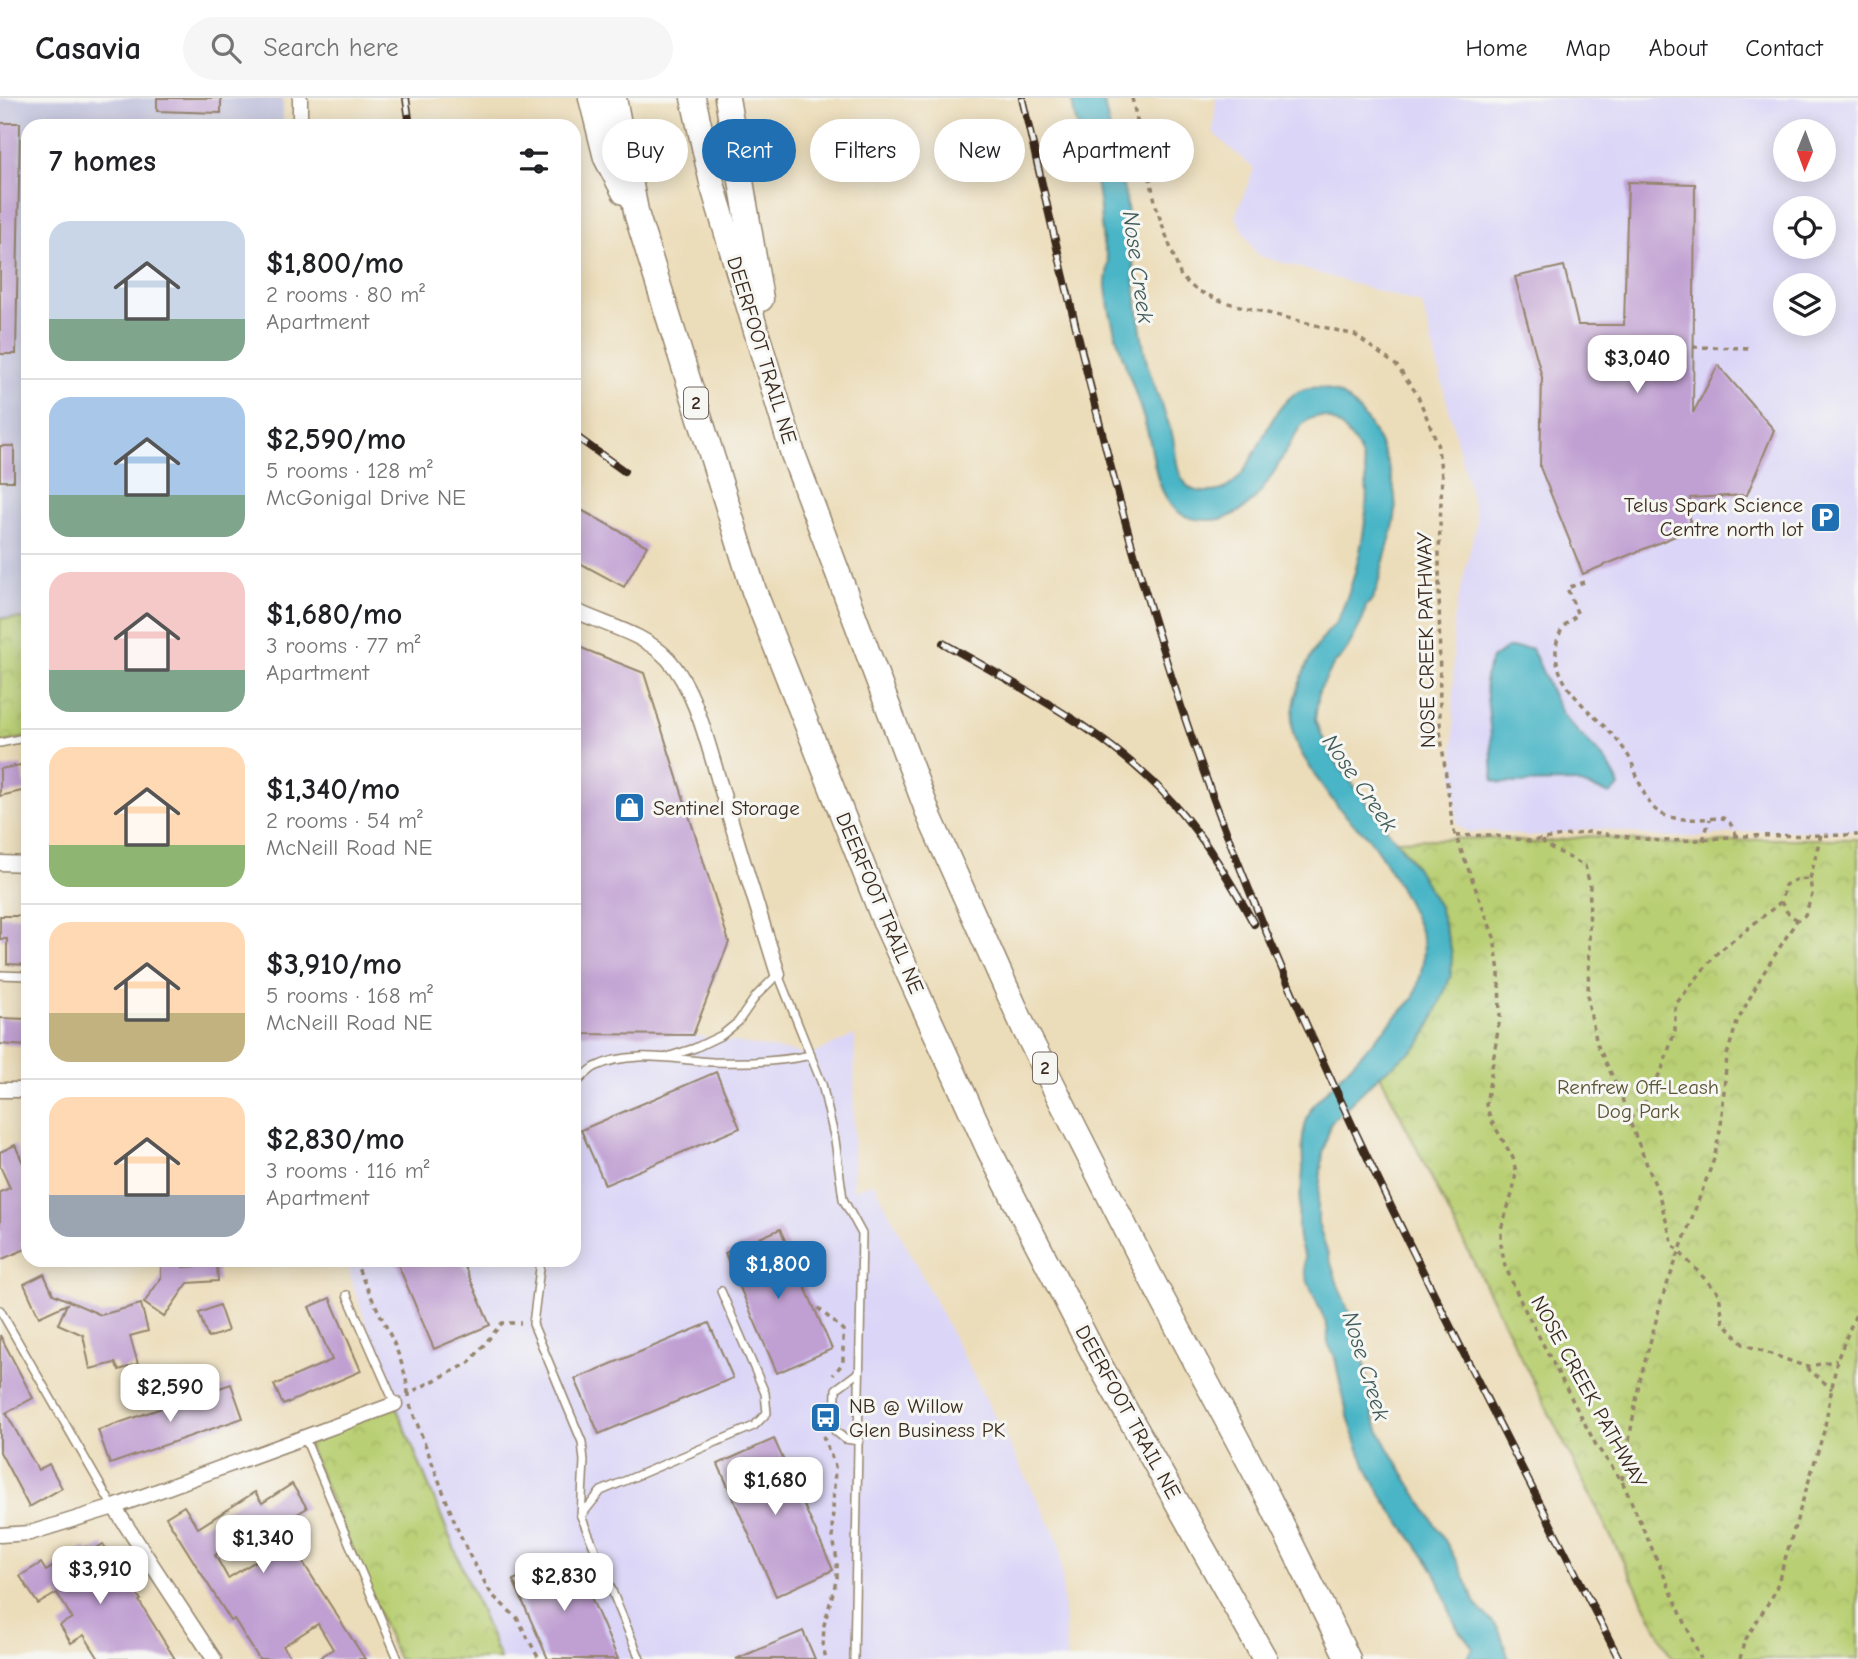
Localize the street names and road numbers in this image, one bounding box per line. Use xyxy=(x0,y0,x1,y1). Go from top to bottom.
street label: DEERFOOT TRAIL NE xyxy=(722,253,802,447)
road number: 2 xyxy=(684,388,708,418)
street label: NOSE CREEK PATHWAY xyxy=(1412,531,1440,748)
street label: DEERFOOT TRAIL NE xyxy=(831,809,929,997)
road number: 2 xyxy=(1033,1052,1057,1084)
street label: NOSE CREEK PATHWAY xyxy=(1526,1292,1652,1493)
street label: DEERFOOT TRAIL NE xyxy=(1070,1321,1186,1503)

